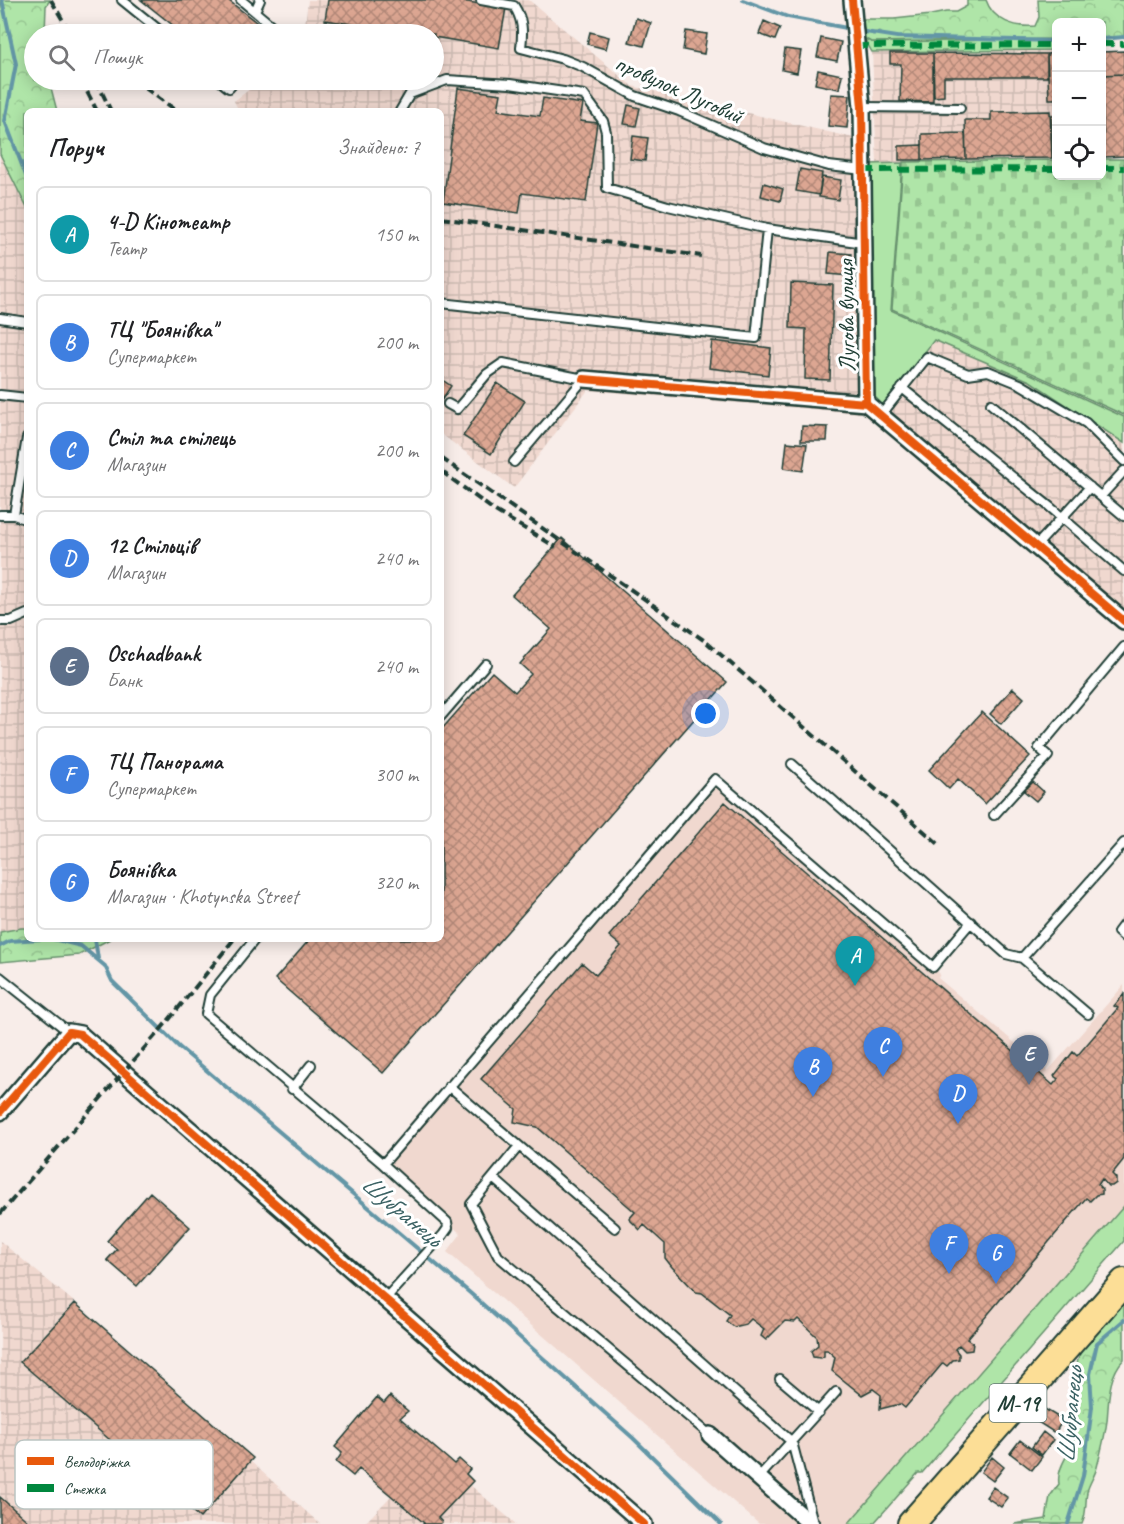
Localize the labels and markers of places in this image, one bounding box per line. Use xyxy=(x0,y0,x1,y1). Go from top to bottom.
pin: A xyxy=(836,936,874,986)
pin: C xyxy=(864,1028,902,1077)
pin: E xyxy=(1010,1036,1048,1085)
pin: B xyxy=(794,1048,832,1097)
pin: D xyxy=(938,1074,978,1124)
pin: F xyxy=(930,1224,968,1274)
pin: G xyxy=(976,1234,1016,1284)

